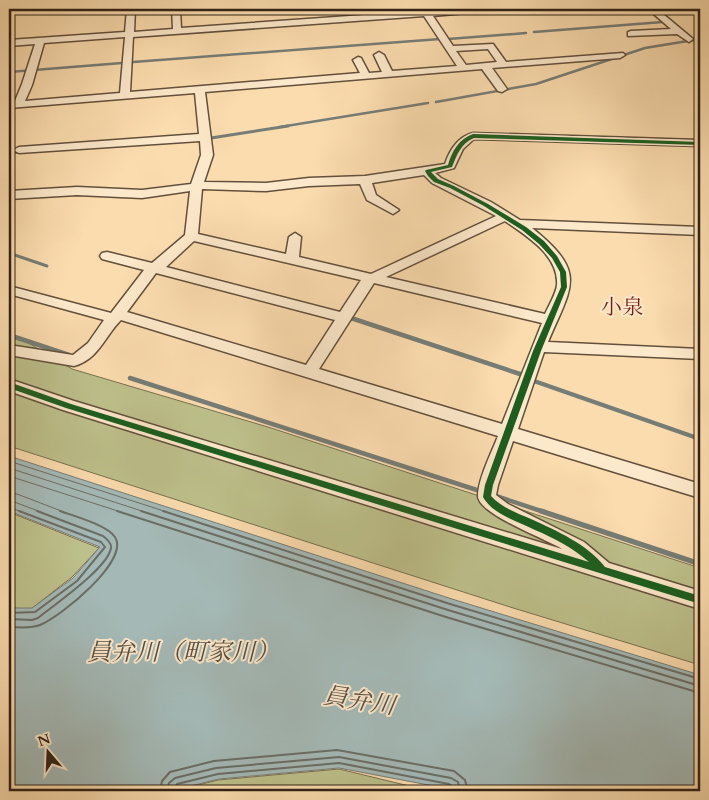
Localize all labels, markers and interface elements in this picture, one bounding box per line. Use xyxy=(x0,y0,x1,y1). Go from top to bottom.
district label: 小泉 xyxy=(601,293,643,322)
water label: 員弁川（町家川） xyxy=(87,636,279,669)
water label: 員弁川 xyxy=(321,679,400,723)
north arrow xyxy=(22,728,72,778)
text: N xyxy=(35,729,53,751)

